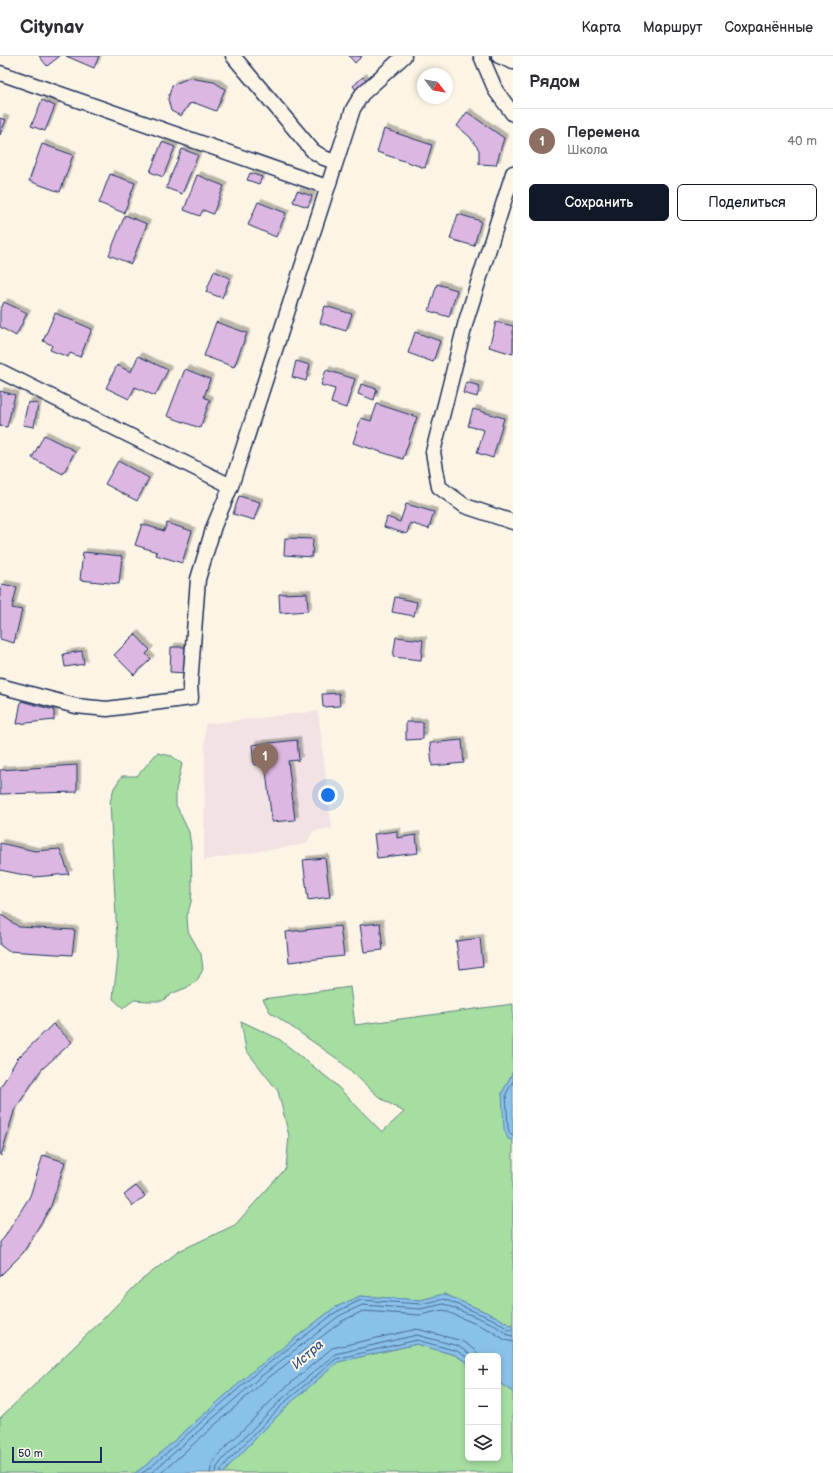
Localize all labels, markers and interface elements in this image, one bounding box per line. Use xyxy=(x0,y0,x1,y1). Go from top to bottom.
text: Citynav xyxy=(20,16,84,39)
text: Карта xyxy=(582,19,621,36)
text: Маршрут xyxy=(643,19,703,36)
text: Сохранённые xyxy=(725,19,813,36)
north arrow xyxy=(417,68,453,104)
text: Рядом xyxy=(529,72,580,92)
text: Перемена xyxy=(567,123,640,142)
text: 1 xyxy=(539,133,545,149)
text: 40 m xyxy=(787,133,817,149)
text: Школа xyxy=(567,142,608,158)
button: Сохранить xyxy=(529,184,669,221)
button: Поделиться xyxy=(677,184,817,221)
pin: 1 xyxy=(252,743,278,776)
your location xyxy=(318,785,338,805)
water label: Истра xyxy=(289,1336,327,1373)
map controls xyxy=(465,1353,501,1461)
button: + xyxy=(465,1353,501,1389)
button: − xyxy=(465,1389,501,1425)
button: layers xyxy=(465,1425,501,1461)
scale bar xyxy=(12,1445,102,1464)
text: 50 m xyxy=(18,1447,43,1460)

